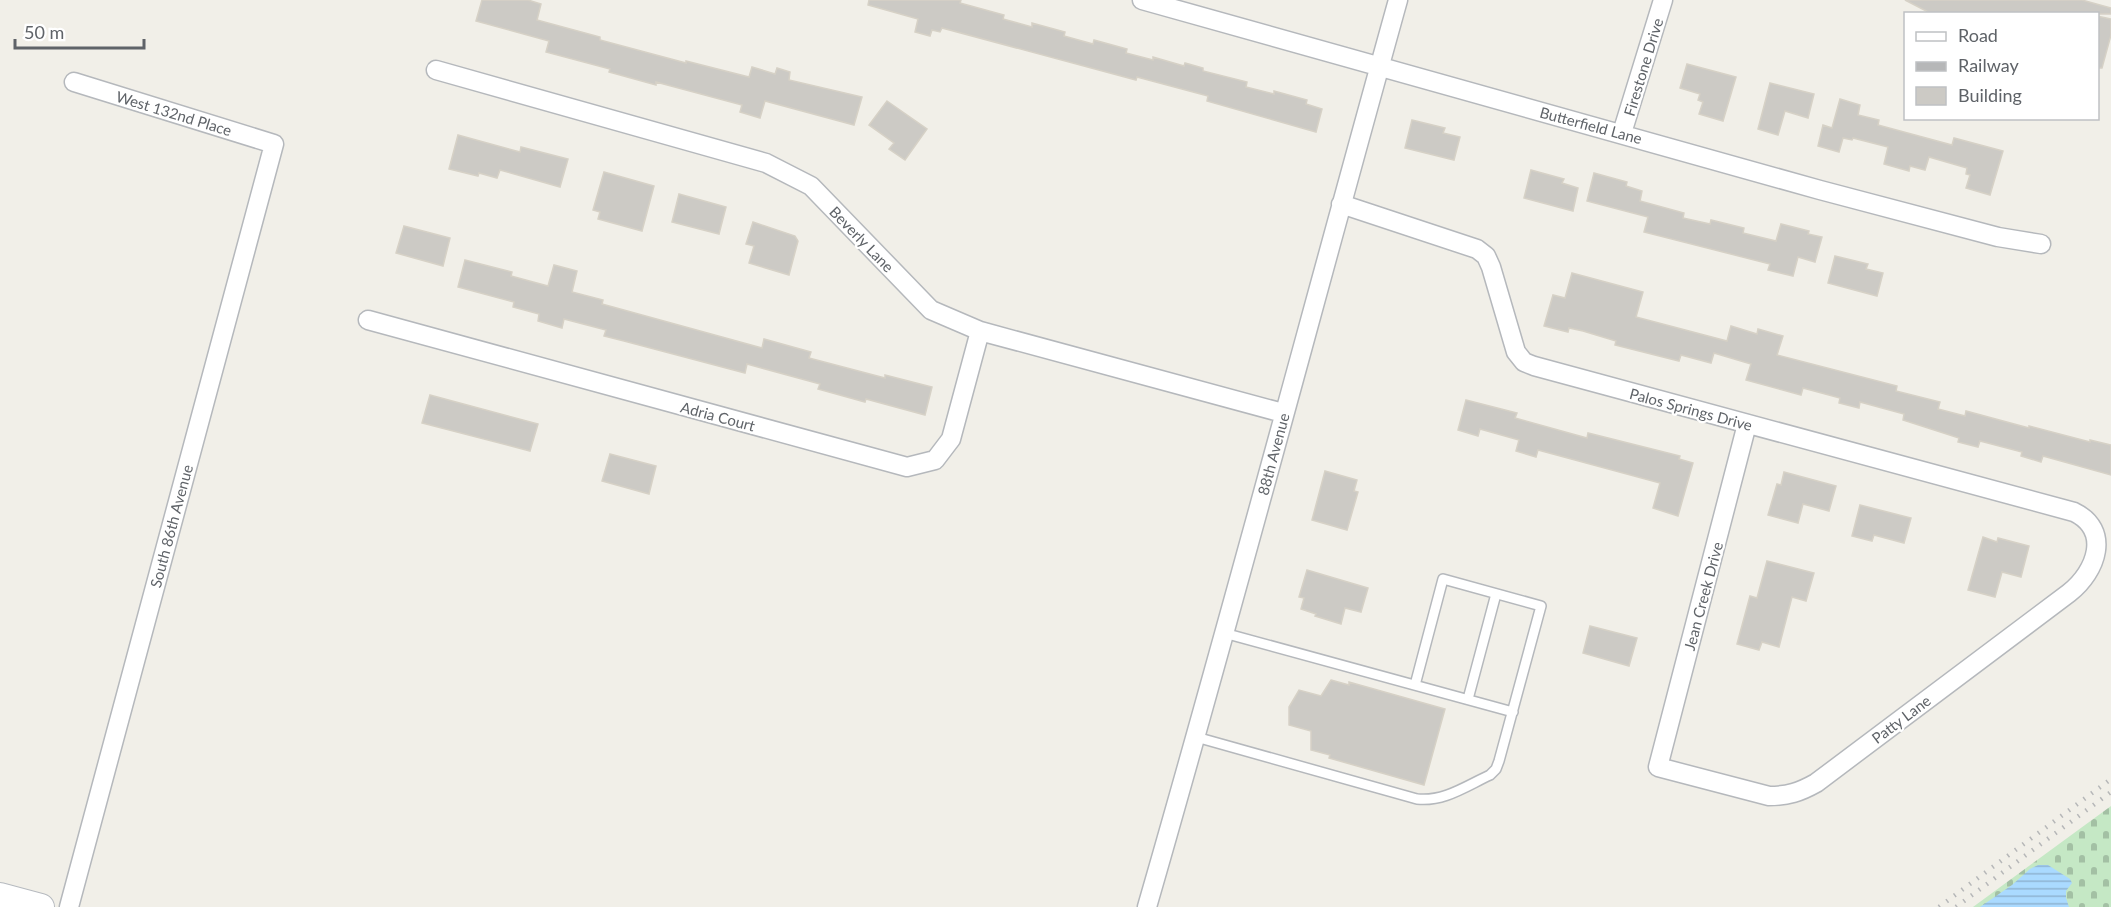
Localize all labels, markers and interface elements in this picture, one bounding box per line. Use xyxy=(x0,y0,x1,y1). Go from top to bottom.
scale bar xyxy=(15,12,144,50)
legend xyxy=(1904,12,2099,120)
street label: Firestone Drive xyxy=(1620,16,1666,118)
text: 50 m xyxy=(24,21,64,43)
text: Road xyxy=(1958,24,1998,46)
text: Railway xyxy=(1958,54,2019,76)
text: Building xyxy=(1958,84,2022,106)
street label: West 132nd Place xyxy=(114,87,234,139)
street label: Butterfield Lane xyxy=(1538,103,1644,147)
street label: Beverly Lane xyxy=(826,202,898,276)
street label: Palos Springs Drive xyxy=(1628,384,1754,434)
street label: Adria Court xyxy=(679,397,758,435)
street label: 88th Avenue xyxy=(1253,411,1293,497)
street label: South 86th Avenue xyxy=(146,462,196,590)
street label: Jean Creek Drive xyxy=(1680,540,1726,652)
street label: Patty Lane xyxy=(1868,691,1934,747)

